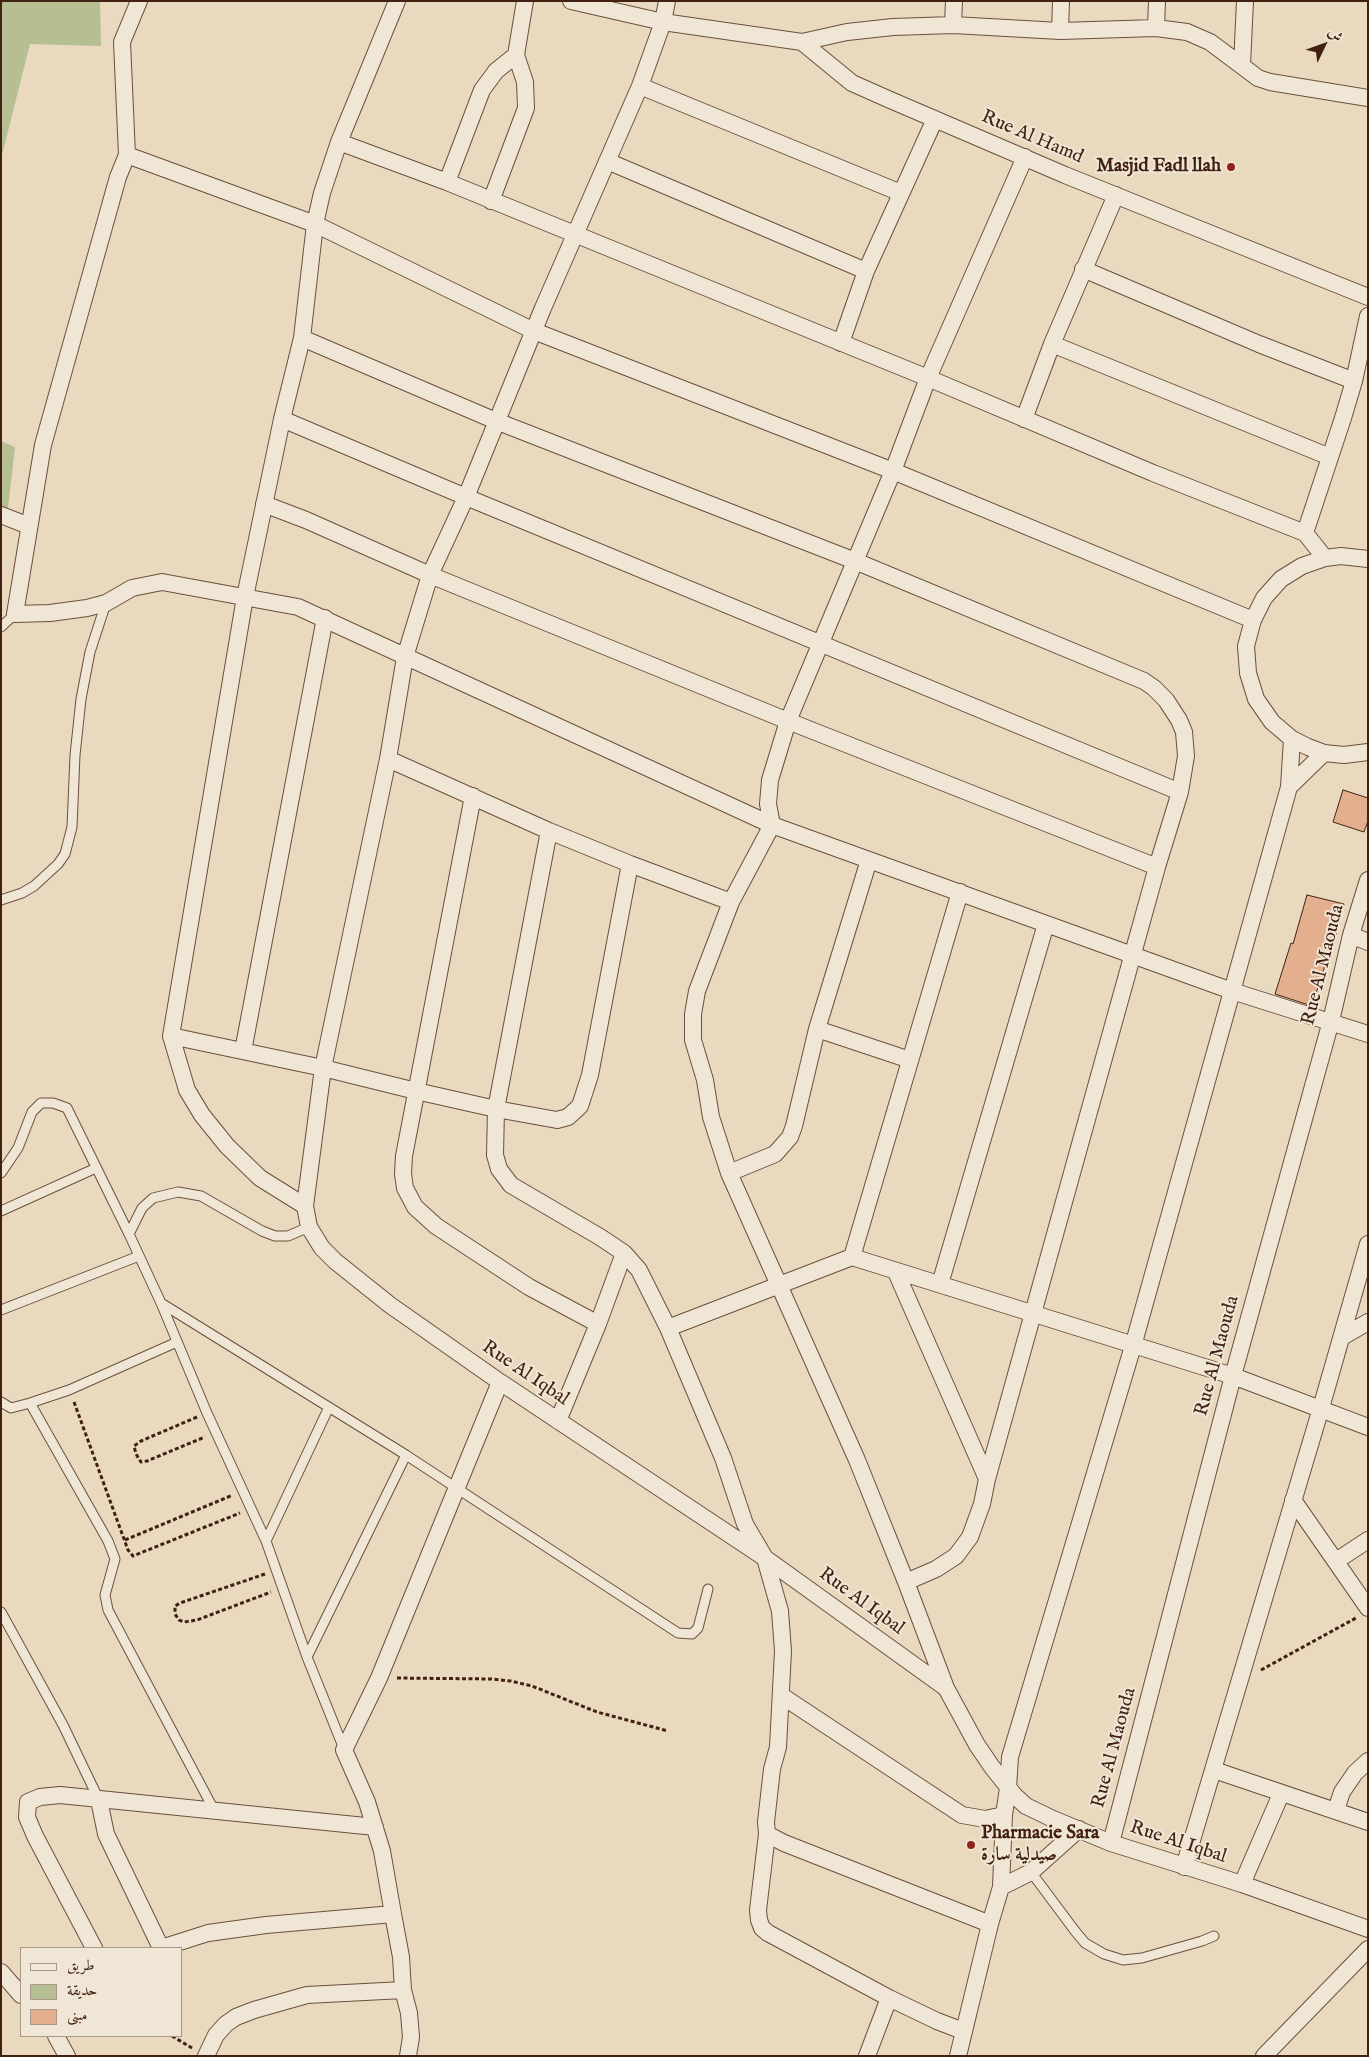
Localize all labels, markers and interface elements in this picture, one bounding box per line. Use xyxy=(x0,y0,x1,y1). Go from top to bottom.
north arrow xyxy=(1299,20,1349,70)
text: ش xyxy=(1324,24,1346,46)
street label: Rue Al Hamd xyxy=(978,106,1086,170)
place label: Masjid Fadl llah xyxy=(1096,156,1221,178)
marker: Masjid Fadl llah xyxy=(1225,161,1237,173)
street label: Rue Al Maouda xyxy=(1298,902,1350,1028)
street label: Rue Al Maouda xyxy=(1191,1293,1245,1419)
street label: Rue Al Iqbal xyxy=(477,1336,573,1412)
street label: Rue Al Iqbal xyxy=(814,1563,908,1641)
street label: Rue Al Maouda xyxy=(1088,1685,1142,1811)
street label: Rue Al Iqbal xyxy=(1127,1817,1229,1869)
place label: Pharmacie Sara صيدلية سارة xyxy=(981,1823,1099,1867)
marker: Pharmacie Sara صيدلية سارة xyxy=(965,1839,977,1851)
legend xyxy=(20,1947,182,2037)
text: طريق xyxy=(67,1956,94,1975)
text: حديقة xyxy=(67,1981,97,2000)
text: مبنى xyxy=(67,2006,87,2025)

